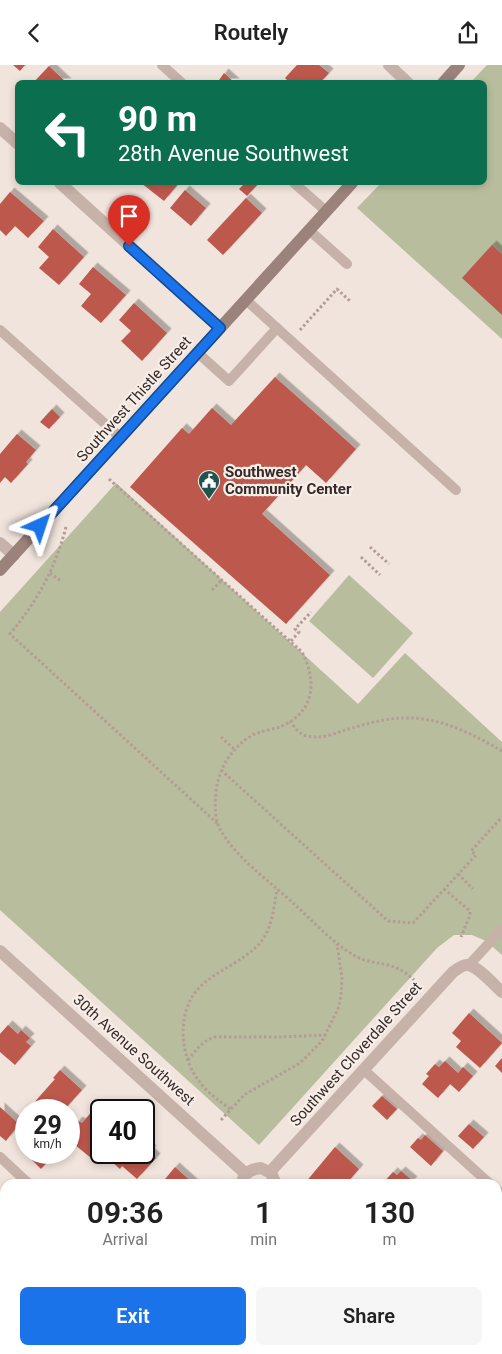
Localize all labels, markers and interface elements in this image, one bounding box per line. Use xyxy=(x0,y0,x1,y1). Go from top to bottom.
icon: back xyxy=(20,19,48,47)
icon: share xyxy=(454,19,482,47)
text: Routely xyxy=(214,20,288,45)
text: 90 m xyxy=(118,99,197,140)
icon: left xyxy=(35,100,100,165)
text: 28th Avenue Southwest xyxy=(118,141,349,166)
pin xyxy=(108,195,150,246)
icon: arrive xyxy=(115,202,143,230)
street label: Southwest Thistle Street xyxy=(73,332,195,465)
place label: Southwest Community Center xyxy=(225,463,352,498)
public building icon: Southwest Community Center xyxy=(197,469,221,500)
position arrow xyxy=(13,499,65,551)
street label: Southwest Cloverdale Street xyxy=(286,978,426,1130)
street label: 30th Avenue Southwest xyxy=(70,991,199,1109)
speed limit sign: 40 xyxy=(90,1099,155,1164)
text: 29 xyxy=(33,1111,62,1140)
text: km/h xyxy=(33,1137,62,1151)
text: 09:36 xyxy=(87,1195,164,1230)
text: 1 xyxy=(255,1195,272,1230)
text: 130 xyxy=(364,1195,415,1230)
text: Arrival xyxy=(102,1230,148,1249)
text: min xyxy=(250,1230,277,1249)
text: m xyxy=(382,1230,397,1249)
button: Exit xyxy=(20,1287,246,1345)
button: Share xyxy=(256,1287,482,1345)

